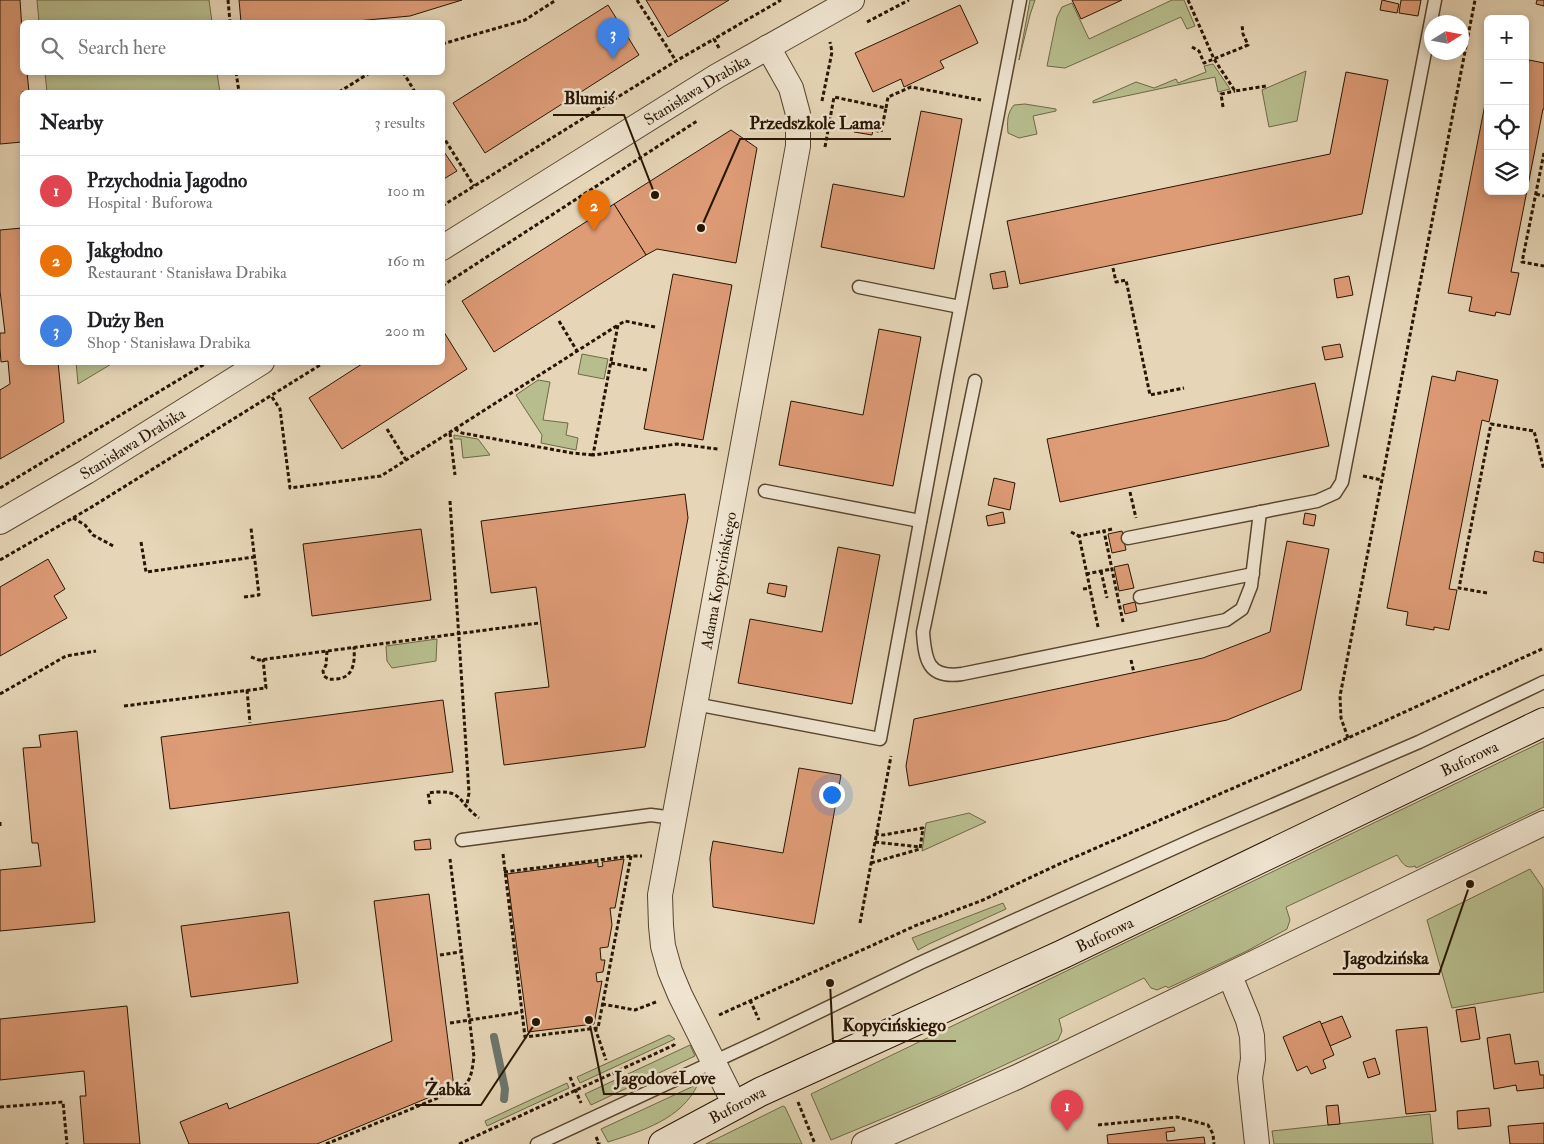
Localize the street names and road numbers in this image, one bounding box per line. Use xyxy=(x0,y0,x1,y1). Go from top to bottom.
street label: Stanisława Drabika xyxy=(640,50,754,130)
street label: Stanisława Drabika xyxy=(76,403,190,484)
street label: Adama Kopycińskiego xyxy=(696,510,741,652)
street label: Buforowa xyxy=(1438,736,1502,781)
street label: Buforowa xyxy=(1073,912,1137,957)
street label: Buforowa xyxy=(706,1082,769,1129)

